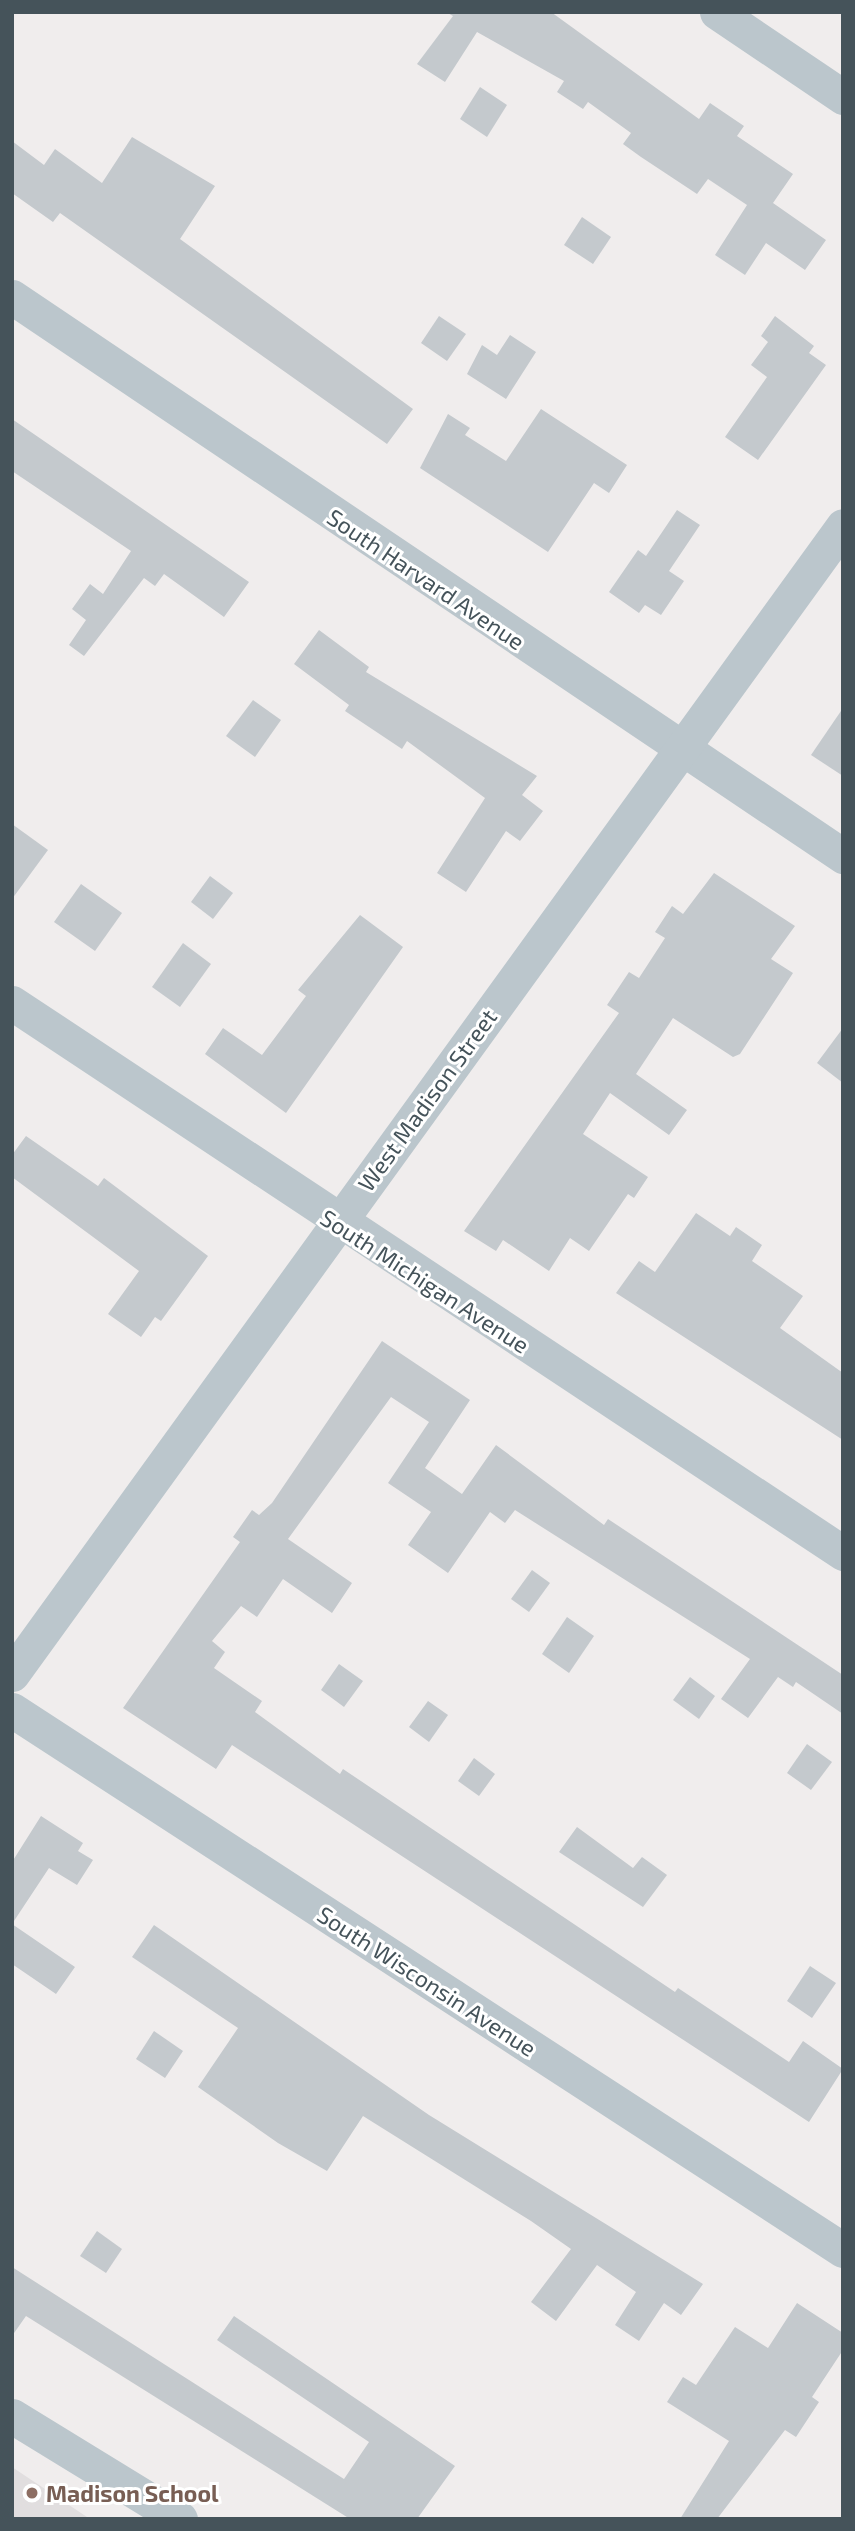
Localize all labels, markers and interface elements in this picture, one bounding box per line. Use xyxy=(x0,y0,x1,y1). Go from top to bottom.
street label: South Harvard Avenue xyxy=(322,503,530,655)
street label: West Madison Street xyxy=(352,1004,502,1196)
street label: South Michigan Avenue xyxy=(315,1203,535,1359)
street label: South Wisconsin Avenue xyxy=(312,1900,542,2062)
place label: Madison School xyxy=(46,2479,218,2507)
marker: Madison School xyxy=(24,2485,40,2501)

